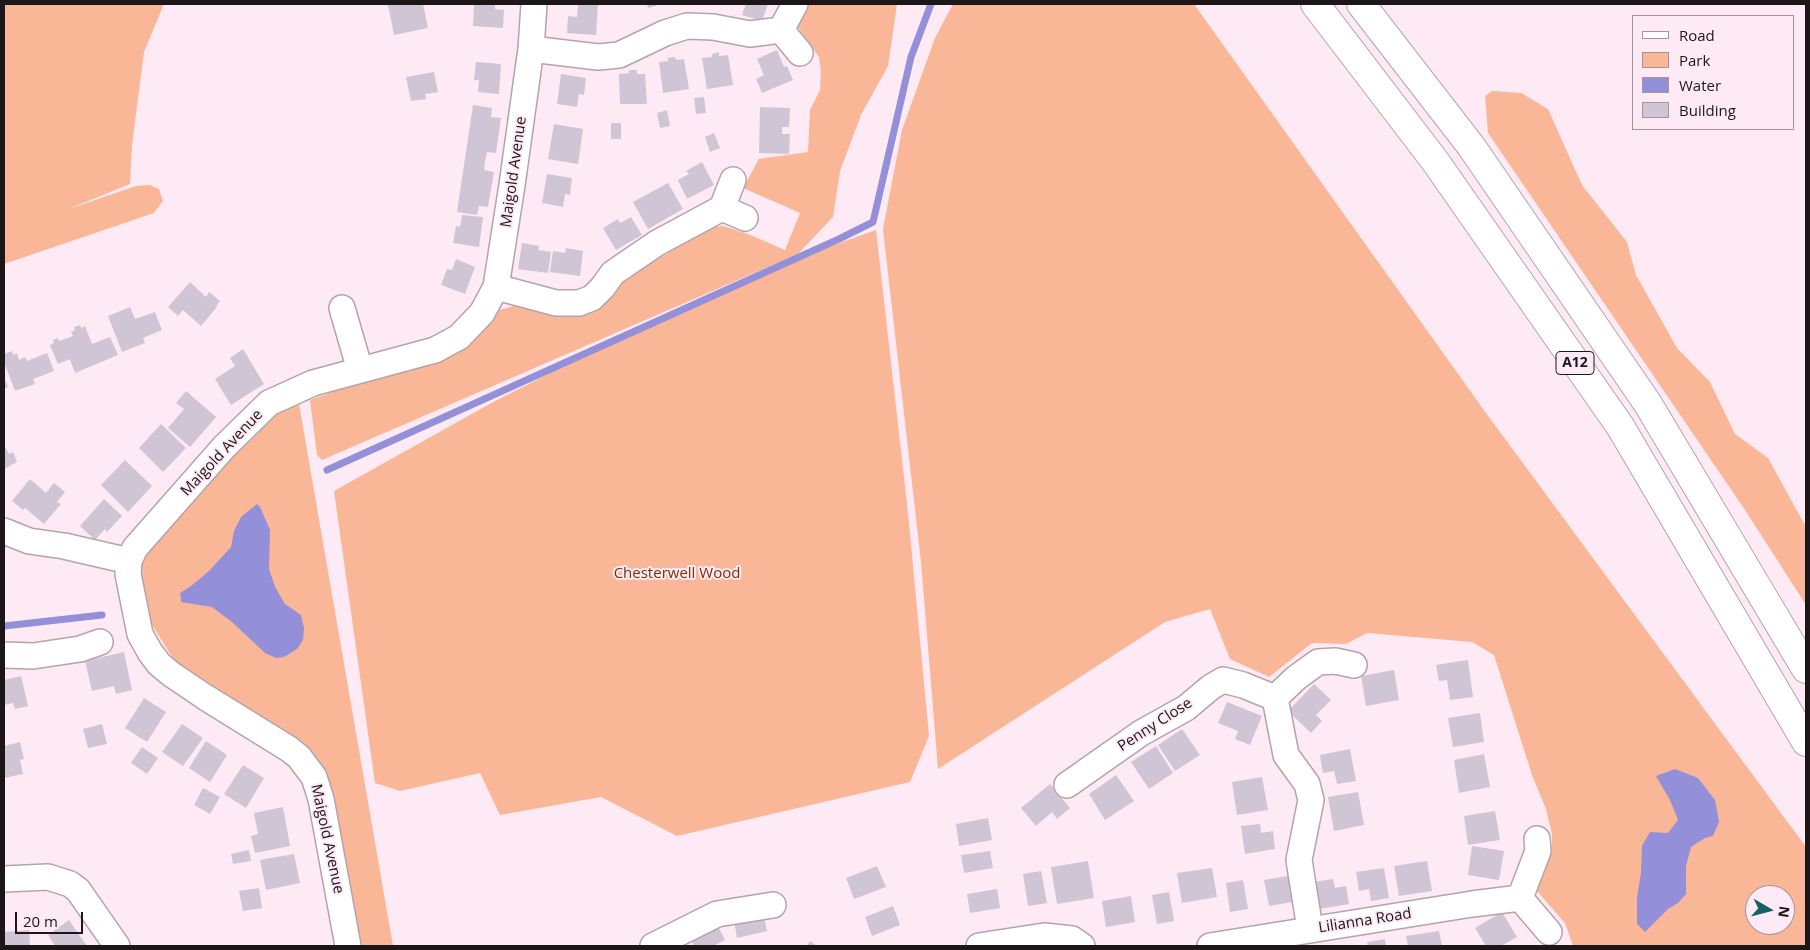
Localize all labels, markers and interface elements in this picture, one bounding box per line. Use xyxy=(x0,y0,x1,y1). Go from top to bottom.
legend xyxy=(1632,15,1795,130)
text: Road xyxy=(1679,25,1715,45)
text: Park xyxy=(1679,50,1710,70)
text: Water xyxy=(1679,75,1721,95)
text: Building xyxy=(1679,100,1736,120)
street label: Maigold Avenue xyxy=(497,115,531,229)
road number: A12 xyxy=(1556,352,1594,374)
street label: Maigold Avenue xyxy=(177,406,267,500)
park label: Chesterwell Wood xyxy=(614,565,740,583)
street label: Penny Close xyxy=(1114,694,1196,756)
street label: Maigold Avenue xyxy=(307,782,347,896)
north arrow xyxy=(1745,885,1795,935)
scale bar xyxy=(18,902,85,934)
street label: Lilianna Road xyxy=(1317,905,1413,937)
text: N xyxy=(1774,905,1795,919)
text: 20 m xyxy=(23,911,58,931)

